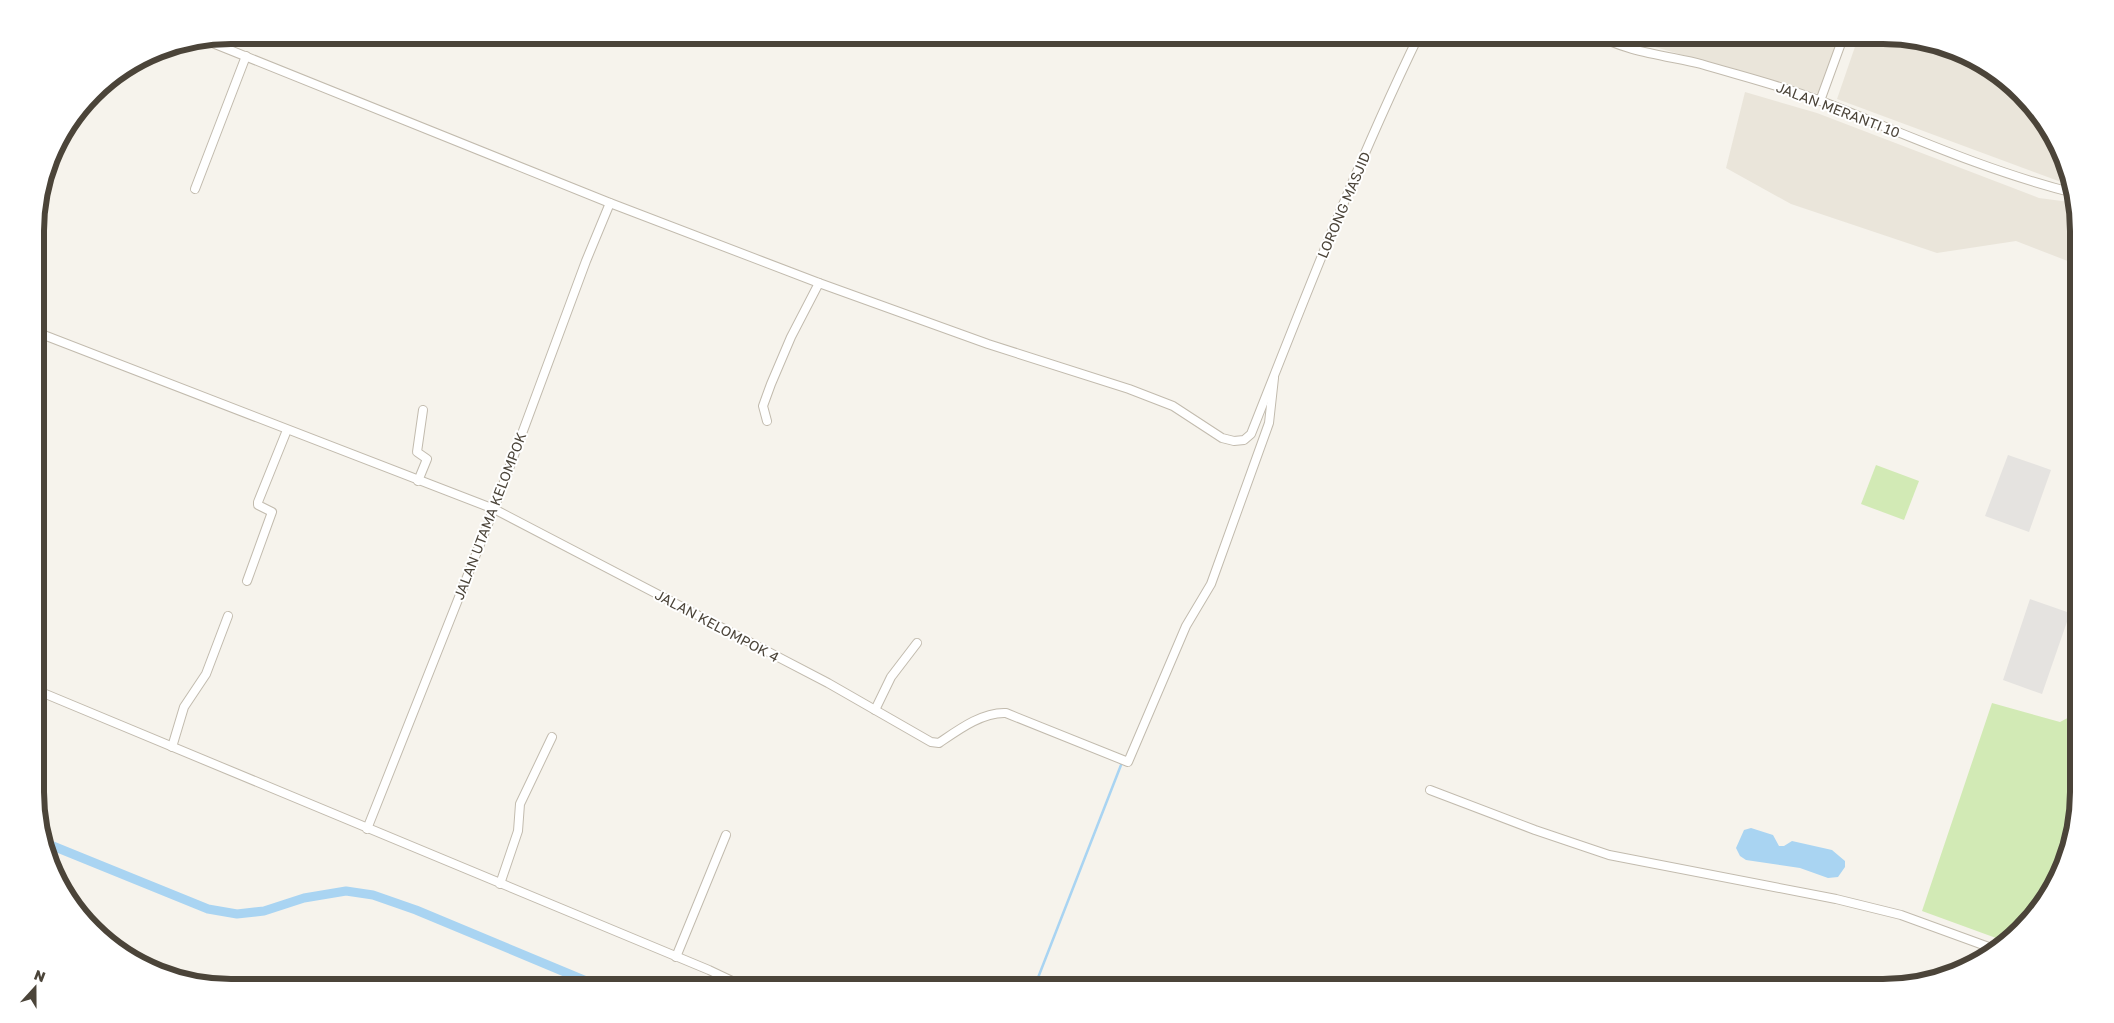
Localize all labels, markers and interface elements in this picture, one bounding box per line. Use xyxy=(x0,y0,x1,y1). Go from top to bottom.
street label: JALAN MERANTI 10 xyxy=(1774,78,1902,141)
street label: LORONG MASJID xyxy=(1313,149,1374,261)
street label: JALAN UTAMA KELOMPOK xyxy=(450,429,529,602)
street label: JALAN KELOMPOK 4 xyxy=(652,586,782,665)
north arrow xyxy=(10,963,60,1013)
text: N xyxy=(32,966,48,985)

